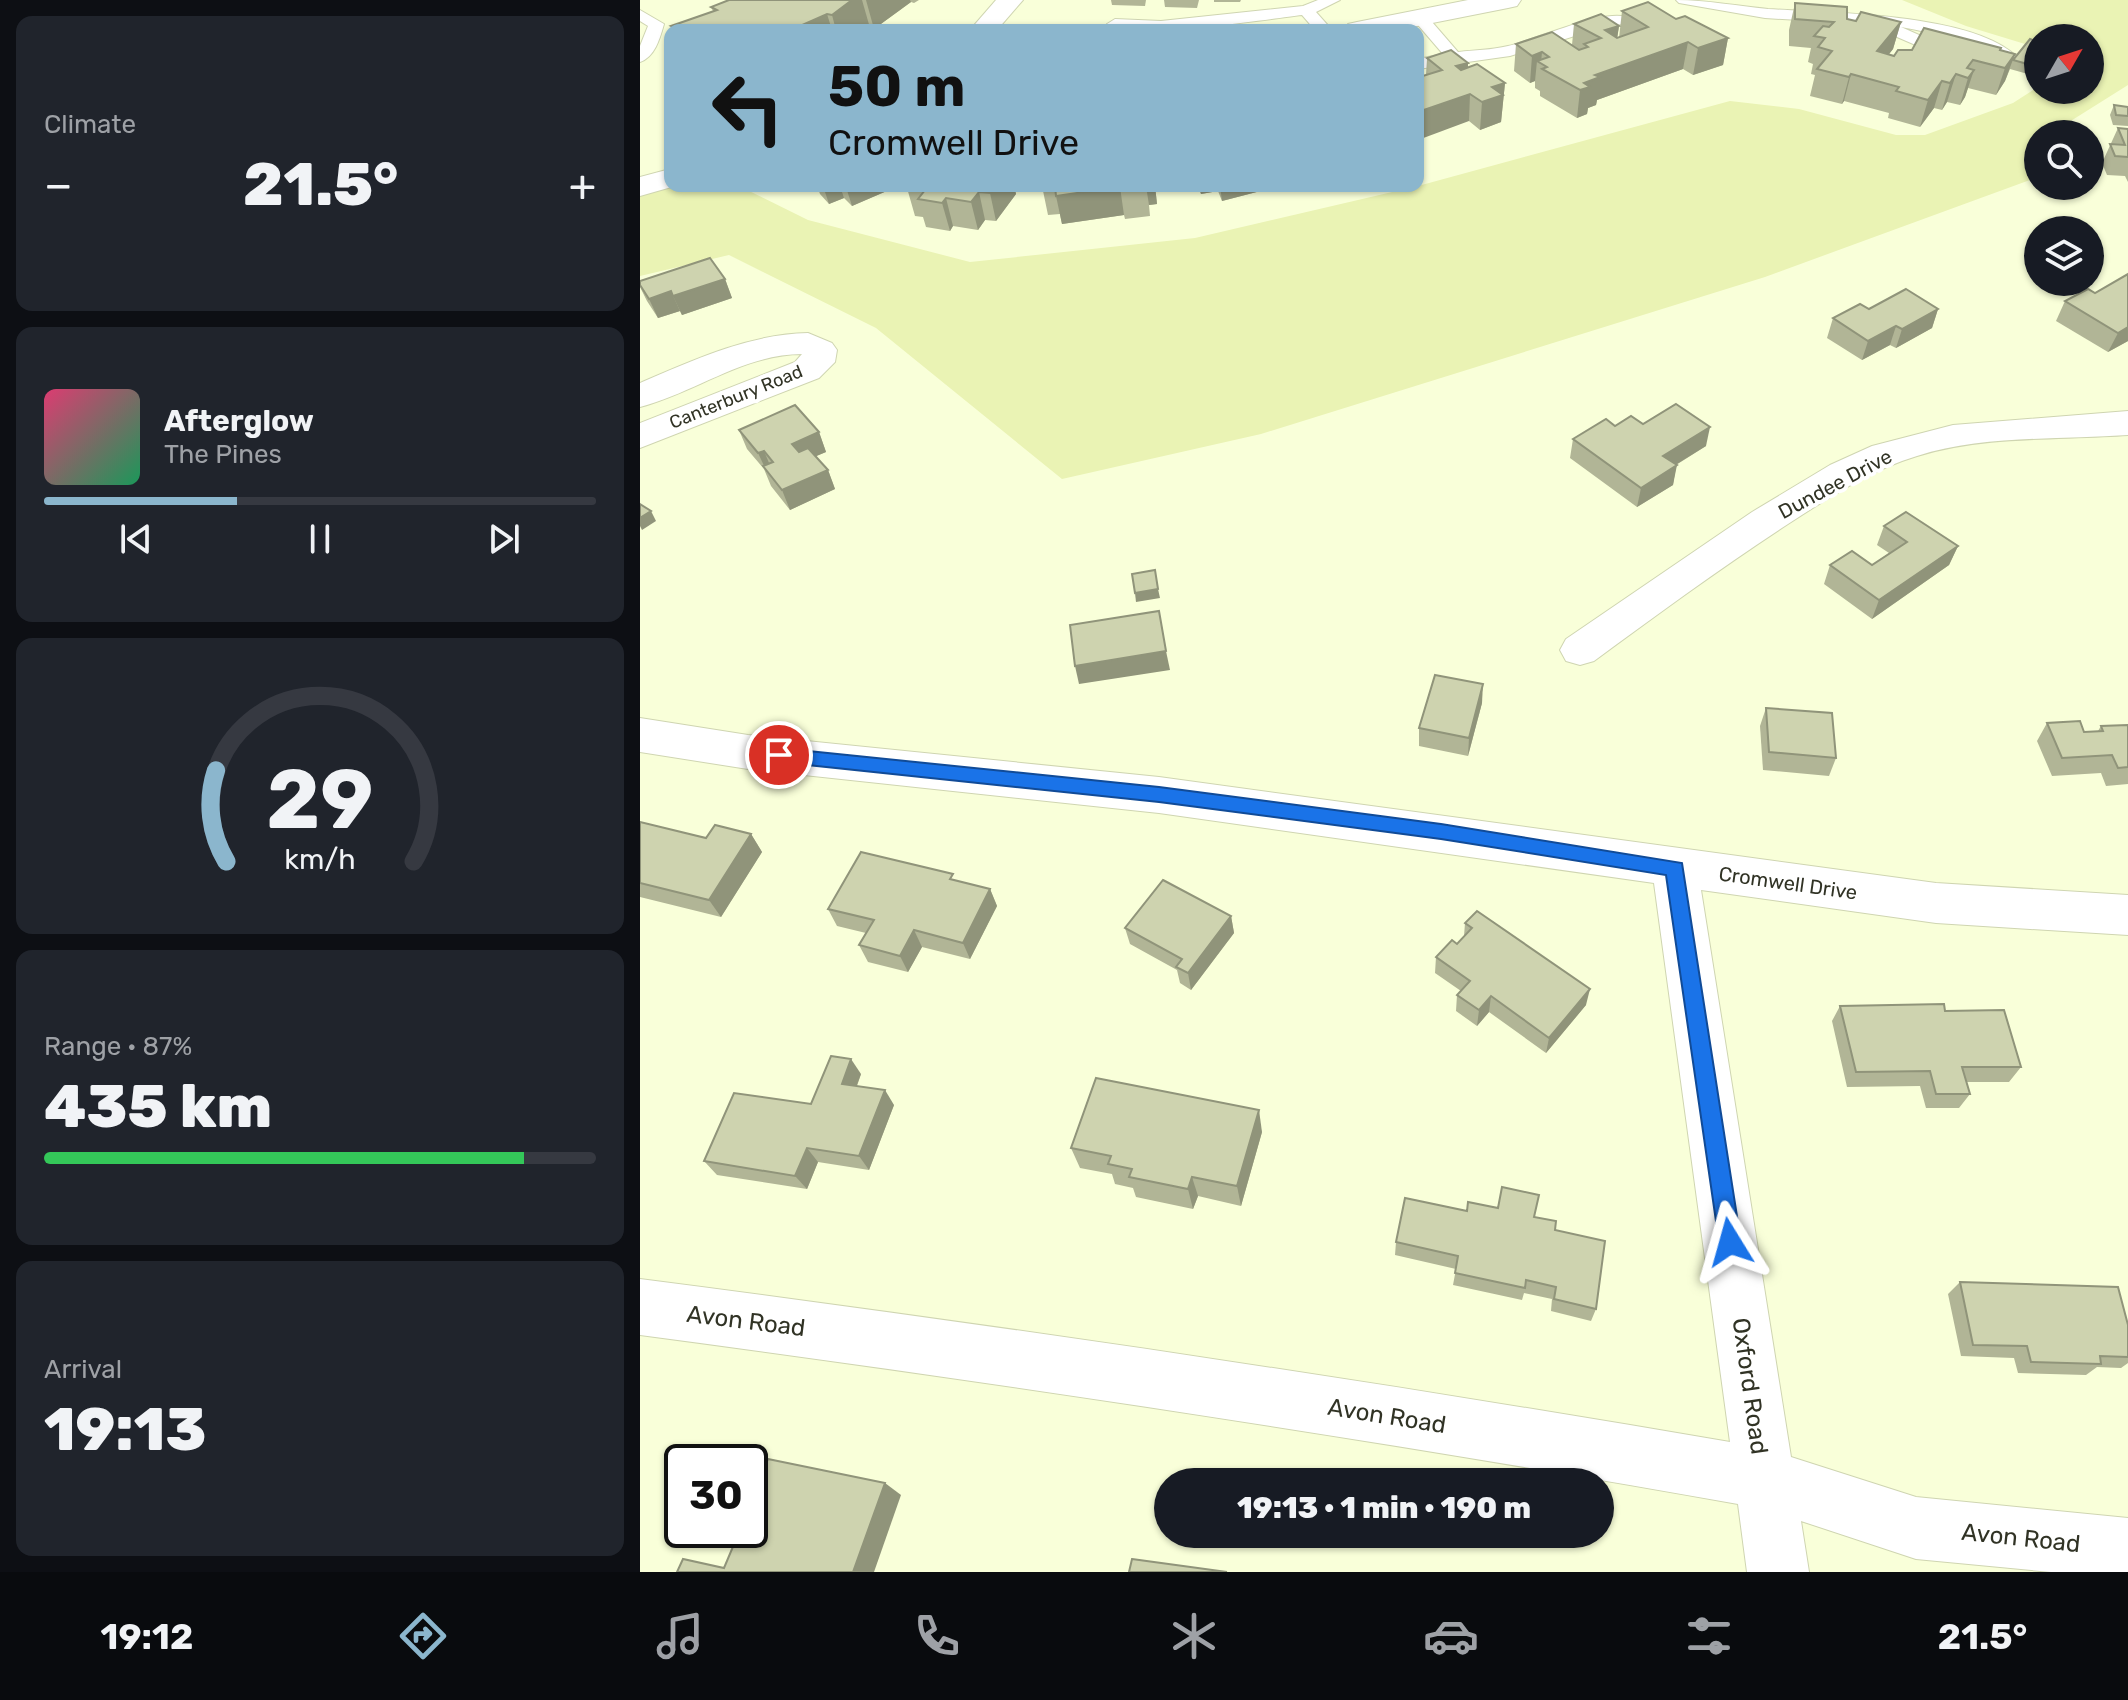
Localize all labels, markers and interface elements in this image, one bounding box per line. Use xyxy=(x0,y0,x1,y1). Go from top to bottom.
north arrow xyxy=(2024,24,2104,104)
map controls xyxy=(2024,24,2104,296)
text: 50 m xyxy=(828,54,965,120)
icon: left xyxy=(696,56,800,160)
text: Climate xyxy=(44,109,136,140)
button: search xyxy=(2024,120,2104,200)
text: Cromwell Drive xyxy=(828,121,1079,164)
text: 21.5° xyxy=(243,149,398,220)
text: − xyxy=(44,159,73,211)
text: + xyxy=(569,159,596,211)
button: layers xyxy=(2024,216,2104,296)
street label: Canterbury Road xyxy=(666,360,806,434)
text: Afterglow xyxy=(164,403,314,439)
text: The Pines xyxy=(164,439,282,470)
street label: Dundee Drive xyxy=(1774,444,1896,524)
icon: previous xyxy=(114,517,158,561)
icon: pause xyxy=(298,517,342,561)
icon: next xyxy=(482,517,526,561)
pin xyxy=(745,721,813,789)
icon: arrive xyxy=(757,733,801,777)
text: 29 xyxy=(266,750,374,849)
text: km/h xyxy=(284,842,356,876)
street label: Cromwell Drive xyxy=(1717,861,1859,905)
text: Range · 87% xyxy=(44,1031,192,1062)
text: 435 km xyxy=(44,1071,272,1142)
position arrow xyxy=(1688,1200,1772,1284)
street label: Avon Road xyxy=(685,1300,807,1342)
street label: Oxford Road xyxy=(1727,1316,1773,1456)
text: Arrival xyxy=(44,1354,122,1385)
street label: Avon Road xyxy=(1326,1393,1448,1439)
text: 19:13 xyxy=(44,1394,206,1465)
speed limit sign: 30 xyxy=(664,1444,768,1548)
text: 19:13 · 1 min · 190 m xyxy=(1237,1490,1531,1526)
street label: Avon Road xyxy=(1960,1518,2082,1558)
icon: directions xyxy=(395,1608,451,1664)
icon: music xyxy=(652,1608,708,1664)
icon: phone xyxy=(909,1608,965,1664)
icon: climate xyxy=(1166,1608,1222,1664)
icon: car xyxy=(1423,1608,1479,1664)
icon: filters xyxy=(1681,1608,1737,1664)
text: 19:12 xyxy=(101,1615,193,1658)
text: 21.5° xyxy=(1938,1615,2027,1658)

